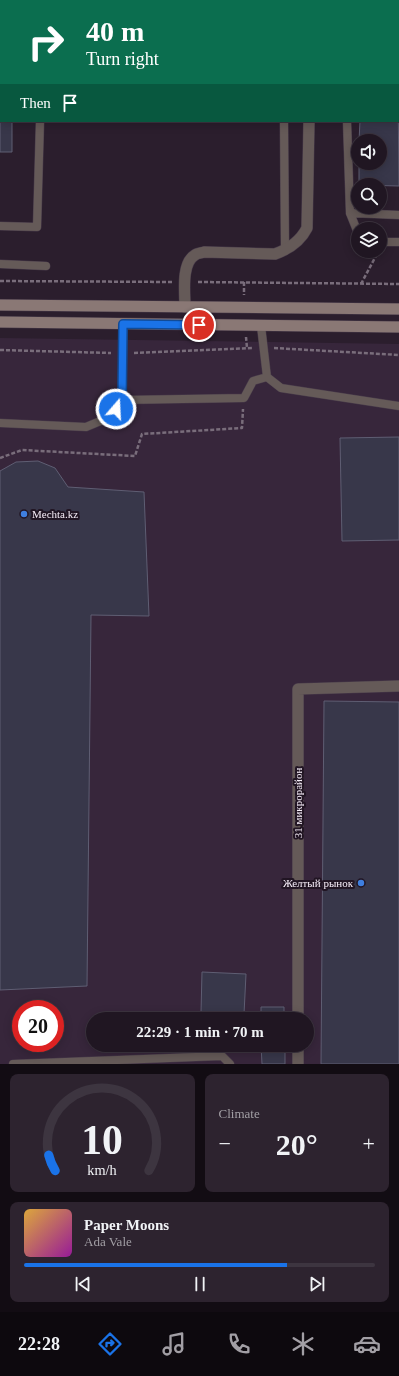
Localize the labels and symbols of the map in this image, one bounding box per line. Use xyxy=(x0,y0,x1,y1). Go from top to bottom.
pin xyxy=(182,308,216,342)
position arrow xyxy=(95,388,137,430)
place label: Mechta.kz xyxy=(32,508,78,520)
marker: Mechta.kz xyxy=(19,509,29,519)
street label: 31 микрорайон xyxy=(292,768,304,838)
place label: Желтый рынок xyxy=(283,877,354,889)
marker: Желтый рынок xyxy=(356,878,366,888)
speed limit sign: 20 xyxy=(12,1000,64,1052)

